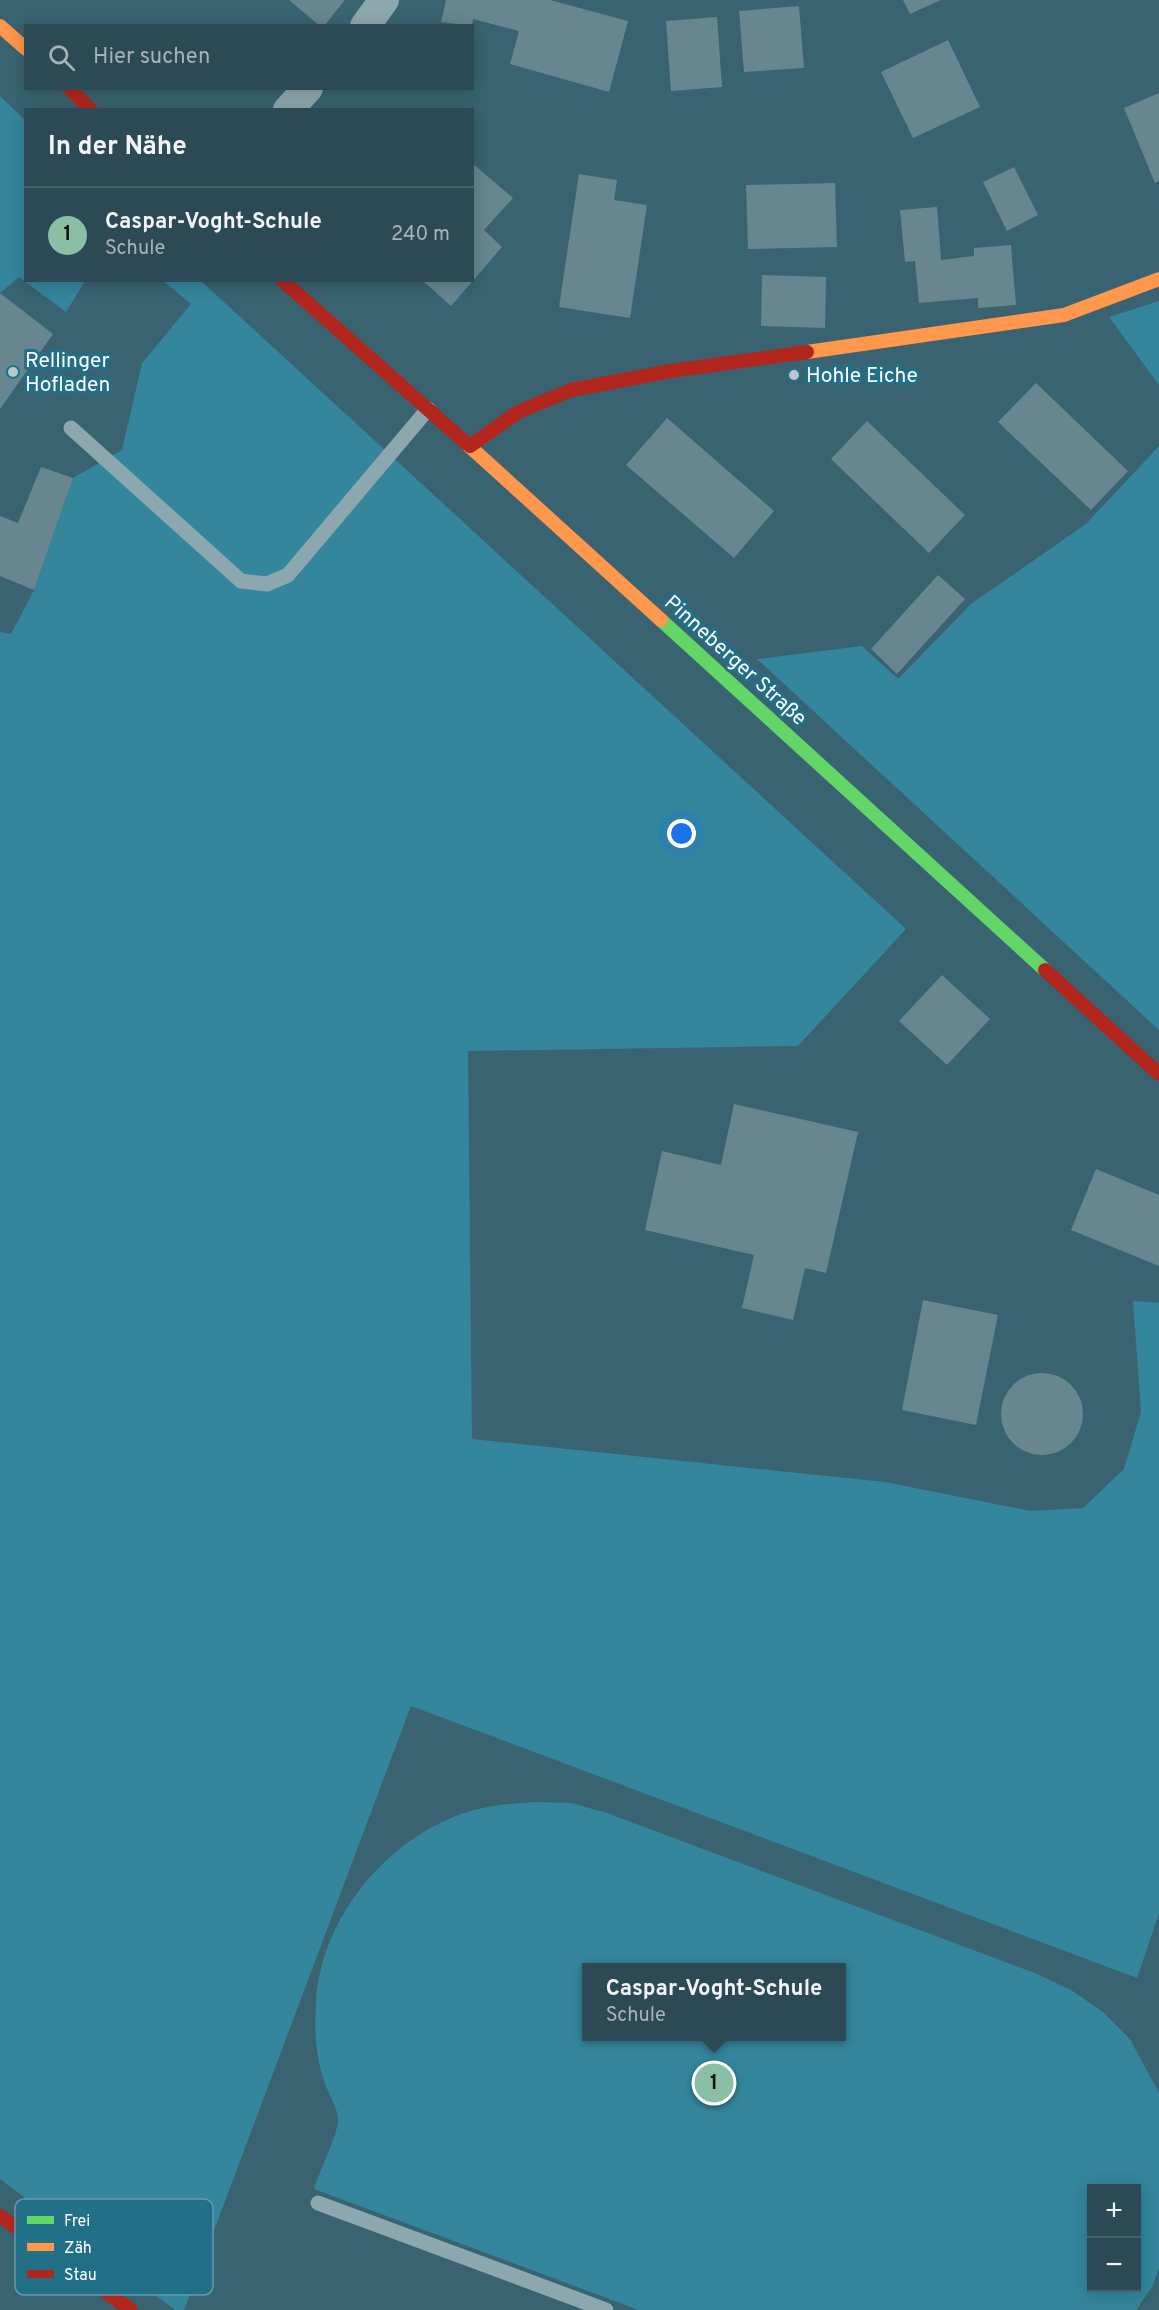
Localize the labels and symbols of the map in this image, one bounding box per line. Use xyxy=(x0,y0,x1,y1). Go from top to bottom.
place label: Rellinger Hofladen xyxy=(25,348,110,399)
place label: Hohle Eiche xyxy=(806,363,918,390)
marker: Rellinger Hofladen xyxy=(6,365,20,379)
marker: Hohle Eiche xyxy=(787,368,801,382)
street label: Pinneberger Straße xyxy=(658,590,812,732)
your location xyxy=(667,819,696,848)
pin: 1 xyxy=(694,2060,734,2106)
legend xyxy=(15,2199,213,2295)
text: Frei xyxy=(64,2212,90,2232)
text: Zäh xyxy=(64,2239,92,2259)
text: Stau xyxy=(64,2266,97,2286)

